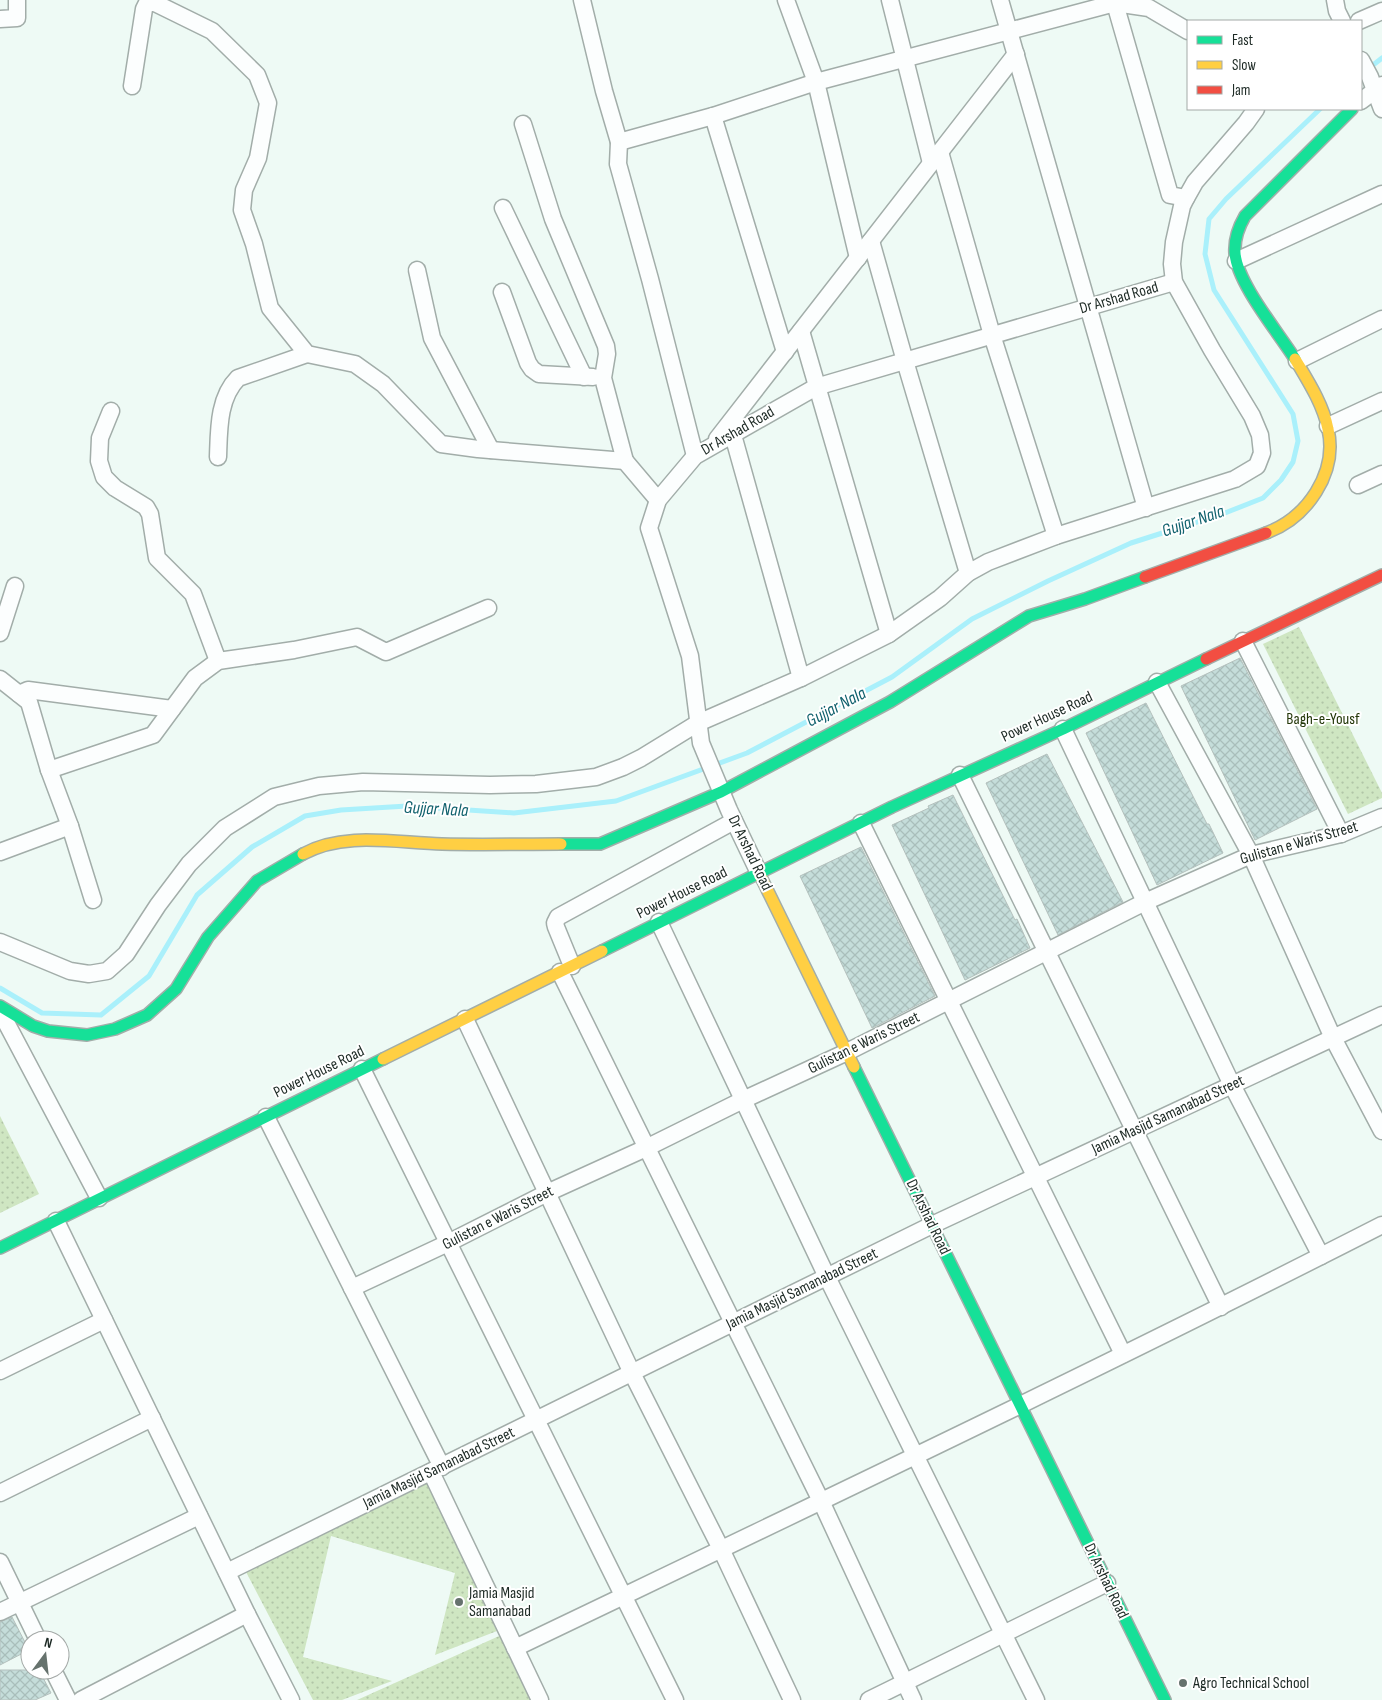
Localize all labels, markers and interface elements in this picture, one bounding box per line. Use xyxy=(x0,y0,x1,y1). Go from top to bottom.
legend xyxy=(1187,20,1362,110)
text: Fast xyxy=(1232,31,1254,50)
text: Slow xyxy=(1232,56,1256,75)
text: Jam xyxy=(1231,81,1250,100)
street label: Dr Arshad Road xyxy=(1077,278,1161,318)
street label: Dr Arshad Road xyxy=(698,402,778,460)
water label: Gujjar Nala xyxy=(1159,500,1228,541)
water label: Gujjar Nala xyxy=(803,682,870,731)
street label: Power House Road xyxy=(998,688,1096,746)
park label: Bagh-e-Yousf xyxy=(1286,710,1360,729)
water label: Gujjar Nala xyxy=(403,797,469,821)
street label: Dr Arshad Road xyxy=(724,812,776,894)
street label: Gulistan e Waris Street xyxy=(1238,817,1360,869)
street label: Power House Road xyxy=(634,863,730,923)
street label: Gulistan e Waris Street xyxy=(805,1008,923,1078)
street label: Power House Road xyxy=(271,1042,367,1102)
street label: Jamia Masjid Samanabad Street xyxy=(1088,1071,1247,1159)
street label: Dr Arshad Road xyxy=(902,1176,954,1258)
street label: Gulistan e Waris Street xyxy=(439,1182,557,1254)
street label: Jamia Masjid Samanabad Street xyxy=(722,1244,881,1334)
street label: Jamia Masjid Samanabad Street xyxy=(359,1423,518,1513)
street label: Dr Arshad Road xyxy=(1080,1540,1132,1622)
place label: Jamia Masjid Samanabad xyxy=(468,1584,534,1621)
marker: Jamia Masjid Samanabad xyxy=(453,1596,465,1608)
north arrow xyxy=(20,1630,70,1680)
text: N xyxy=(42,1634,54,1652)
place label: Agro Technical School xyxy=(1192,1674,1309,1693)
marker: Agro Technical School xyxy=(1177,1677,1189,1689)

